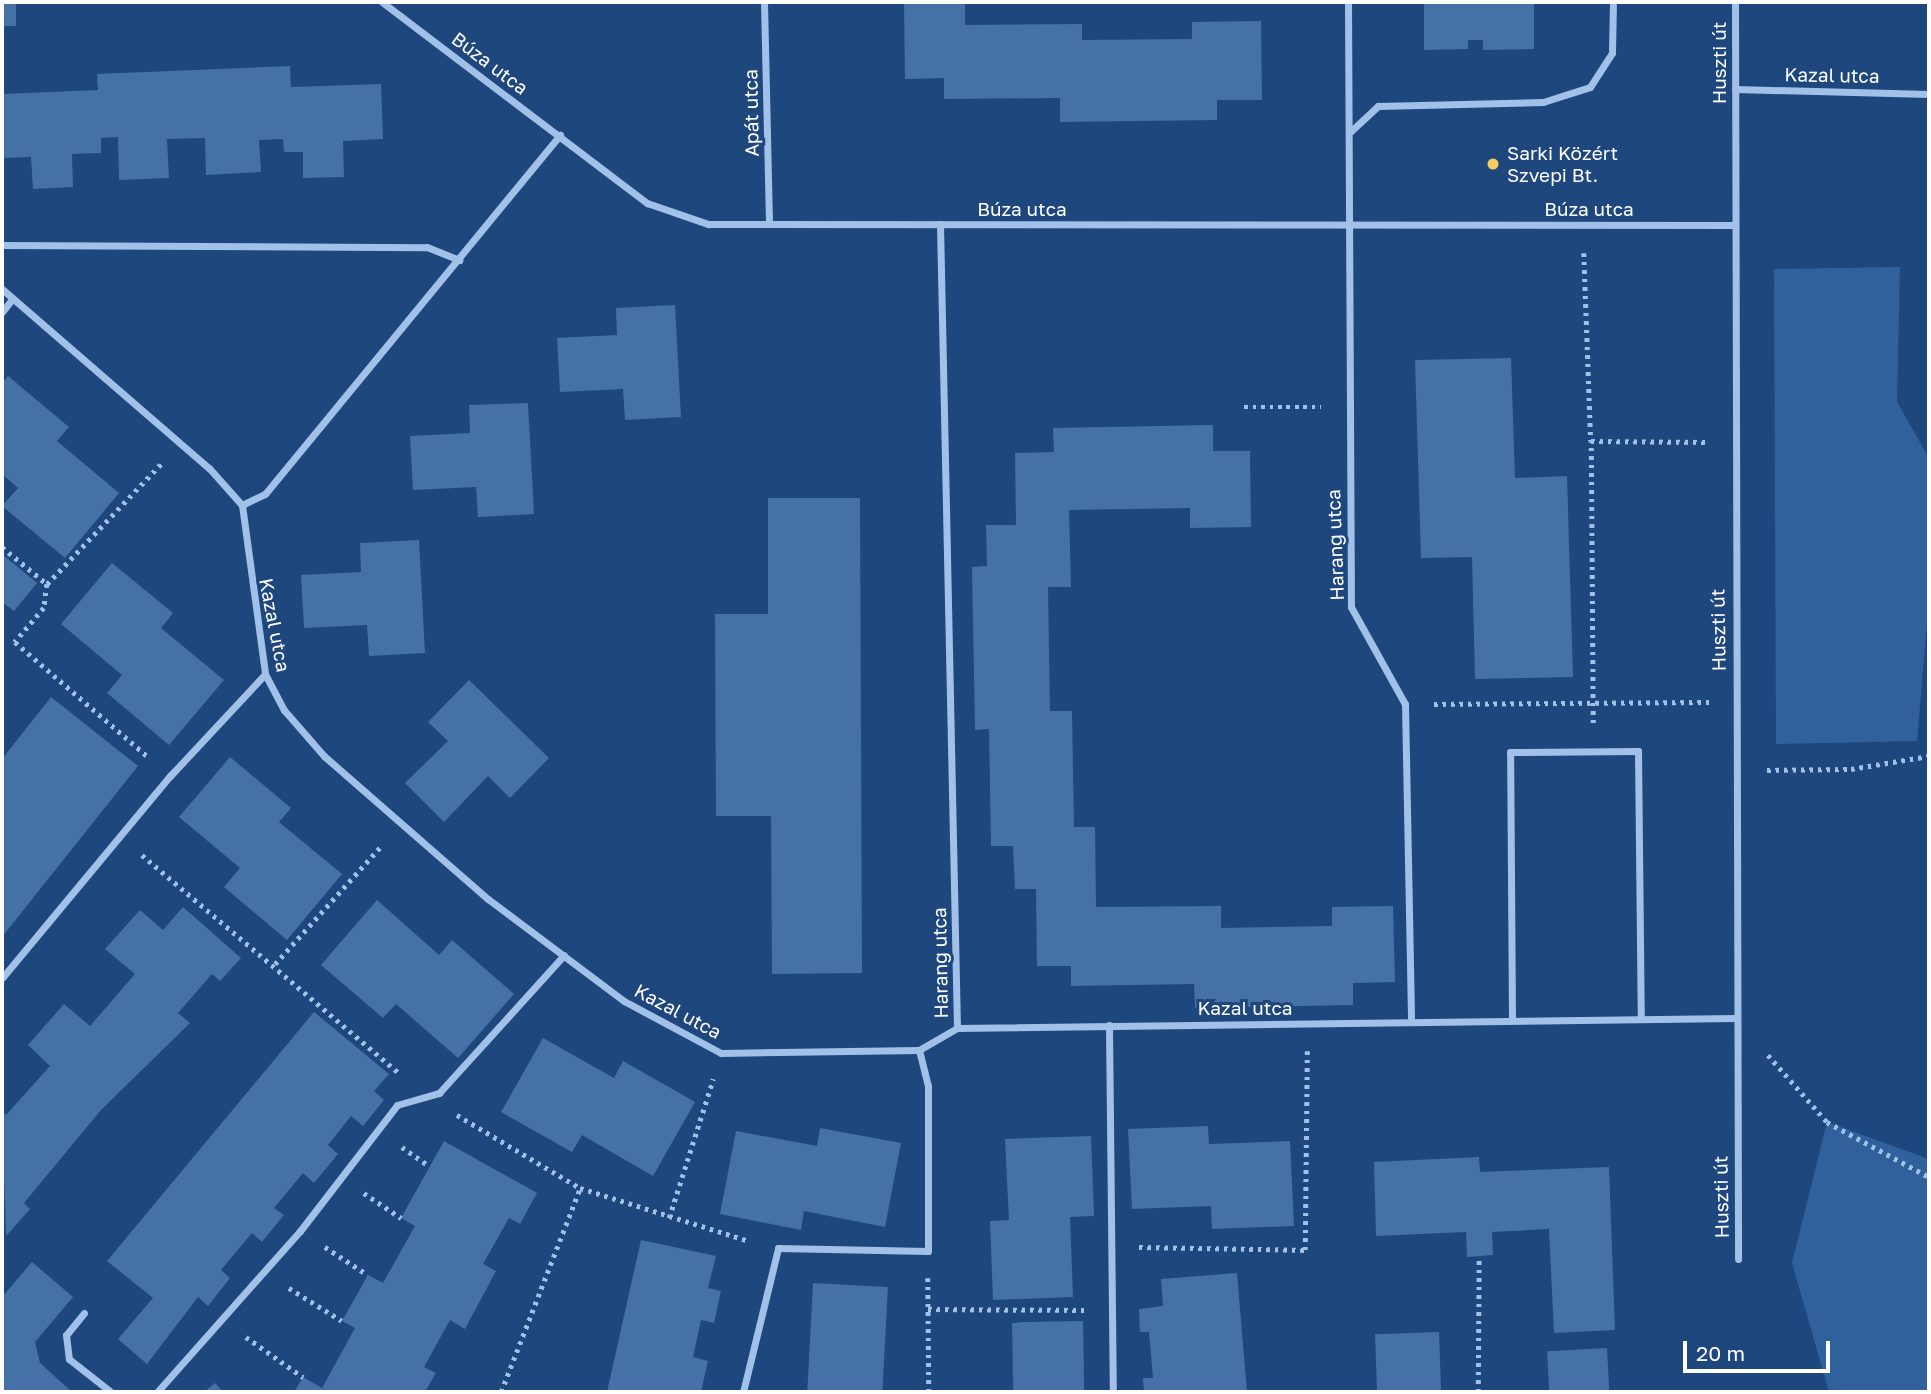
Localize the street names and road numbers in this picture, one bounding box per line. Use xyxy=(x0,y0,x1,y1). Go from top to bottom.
street label: Huszti út xyxy=(1708,22,1730,104)
street label: Búza utca xyxy=(447,27,533,99)
street label: Kazal utca xyxy=(1784,63,1880,87)
street label: Apát utca xyxy=(739,69,763,157)
street label: Búza utca xyxy=(977,198,1067,220)
street label: Búza utca xyxy=(1544,198,1634,220)
street label: Harang utca xyxy=(1322,489,1348,601)
street label: Kazal utca xyxy=(255,576,295,674)
street label: Huszti út xyxy=(1706,589,1730,671)
street label: Harang utca xyxy=(928,907,952,1019)
street label: Kazal utca xyxy=(631,979,725,1043)
street label: Kazal utca xyxy=(1197,997,1293,1019)
street label: Huszti út xyxy=(1709,1156,1733,1238)

